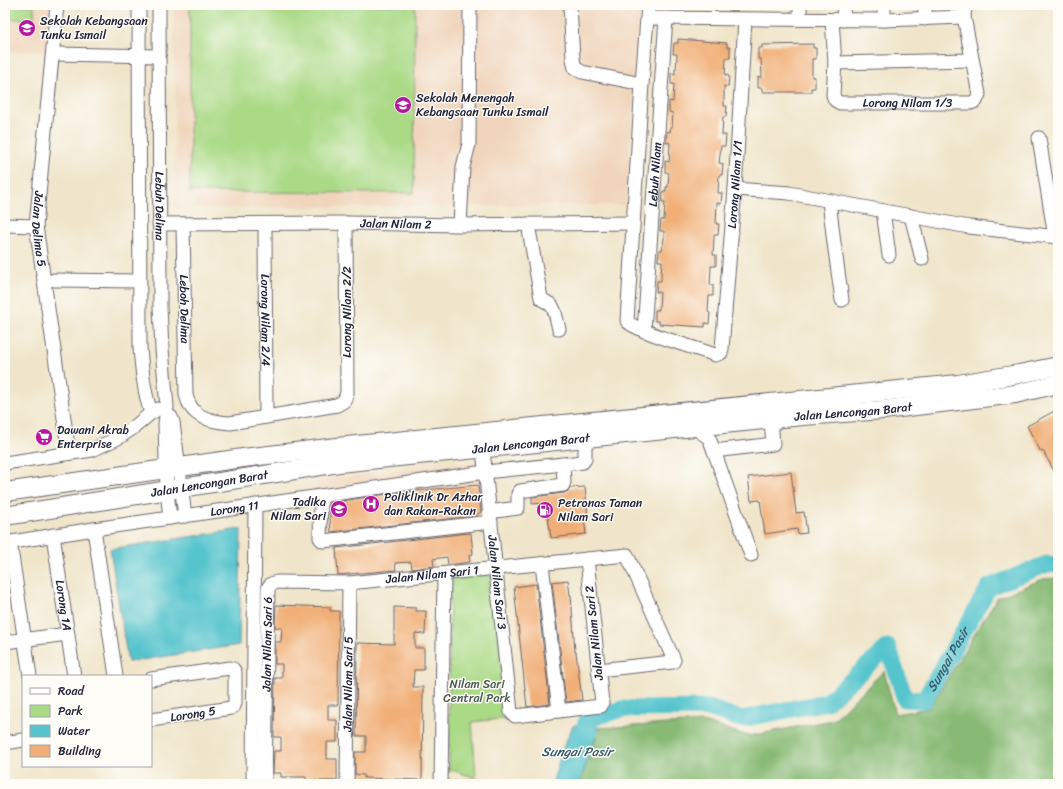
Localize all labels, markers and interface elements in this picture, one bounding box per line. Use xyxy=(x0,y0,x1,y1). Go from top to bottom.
place label: Sekolah Kebangsaan Tunku Ismail xyxy=(40,10,148,46)
school or university icon: Sekolah Kebangsaan Tunku Ismail xyxy=(17,18,37,38)
place label: Sekolah Menengah Kebangsaan Tunku Ismail xyxy=(416,87,549,123)
street label: Lorong Nilam 1/3 xyxy=(863,92,953,114)
school or university icon: Sekolah Menengah Kebangsaan Tunku Ismail xyxy=(393,95,413,115)
street label: Lorong Nilam 1/1 xyxy=(721,140,749,229)
street label: Lebuh Nilam xyxy=(642,141,668,207)
street label: Lebuh Delima xyxy=(149,171,171,242)
street label: Jalan Delima 5 xyxy=(25,189,53,268)
street label: Jalan Nilam 2 xyxy=(359,212,432,236)
street label: Lorong Nilam 2/2 xyxy=(336,266,358,358)
street label: Leboh Delima xyxy=(173,274,196,345)
street label: Lorong Nilam 2/4 xyxy=(254,274,277,367)
street label: Jalan Lencongan Barat xyxy=(792,395,915,428)
place label: Dawani Akrab Enterprise xyxy=(57,419,130,455)
supermarket icon: Dawani Akrab Enterprise xyxy=(34,427,54,447)
street label: Jalan Lencongan Barat xyxy=(470,427,592,461)
street label: Jalan Lencongan Barat xyxy=(148,463,271,504)
place label: Poliklinik Dr Azhar dan Rakan-Rakan xyxy=(384,486,484,522)
place label: Tadika Nilam Sari xyxy=(271,491,327,527)
place label: Petronas Taman Nilam Sari xyxy=(558,492,643,528)
street label: Lorong 11 xyxy=(209,494,260,523)
hospital icon: Poliklinik Dr Azhar dan Rakan-Rakan xyxy=(361,494,381,514)
school or university icon: Tadika Nilam Sari xyxy=(329,499,349,519)
fuel station icon: Petronas Taman Nilam Sari xyxy=(535,500,555,520)
street label: Jalan Nilam Sari 3 xyxy=(481,533,513,631)
street label: Jalan Nilam Sari 1 xyxy=(384,559,480,590)
street label: Lorong 1A xyxy=(49,578,78,632)
street label: Jalan Nilam Sari 2 xyxy=(578,585,610,682)
street label: Jalan Nilam Sari 6 xyxy=(255,596,279,693)
water label: Sungai Pasir xyxy=(920,621,977,696)
street label: Jalan Nilam Sari 5 xyxy=(337,636,359,733)
park label: Nilam Sari Central Park xyxy=(443,673,511,709)
legend xyxy=(22,675,152,767)
text: Road xyxy=(58,680,85,702)
text: Park xyxy=(58,700,83,722)
street label: Lorong 5 xyxy=(169,700,217,728)
text: Water xyxy=(58,720,91,742)
text: Building xyxy=(58,740,101,762)
water label: Sungai Pasir xyxy=(542,740,615,763)

